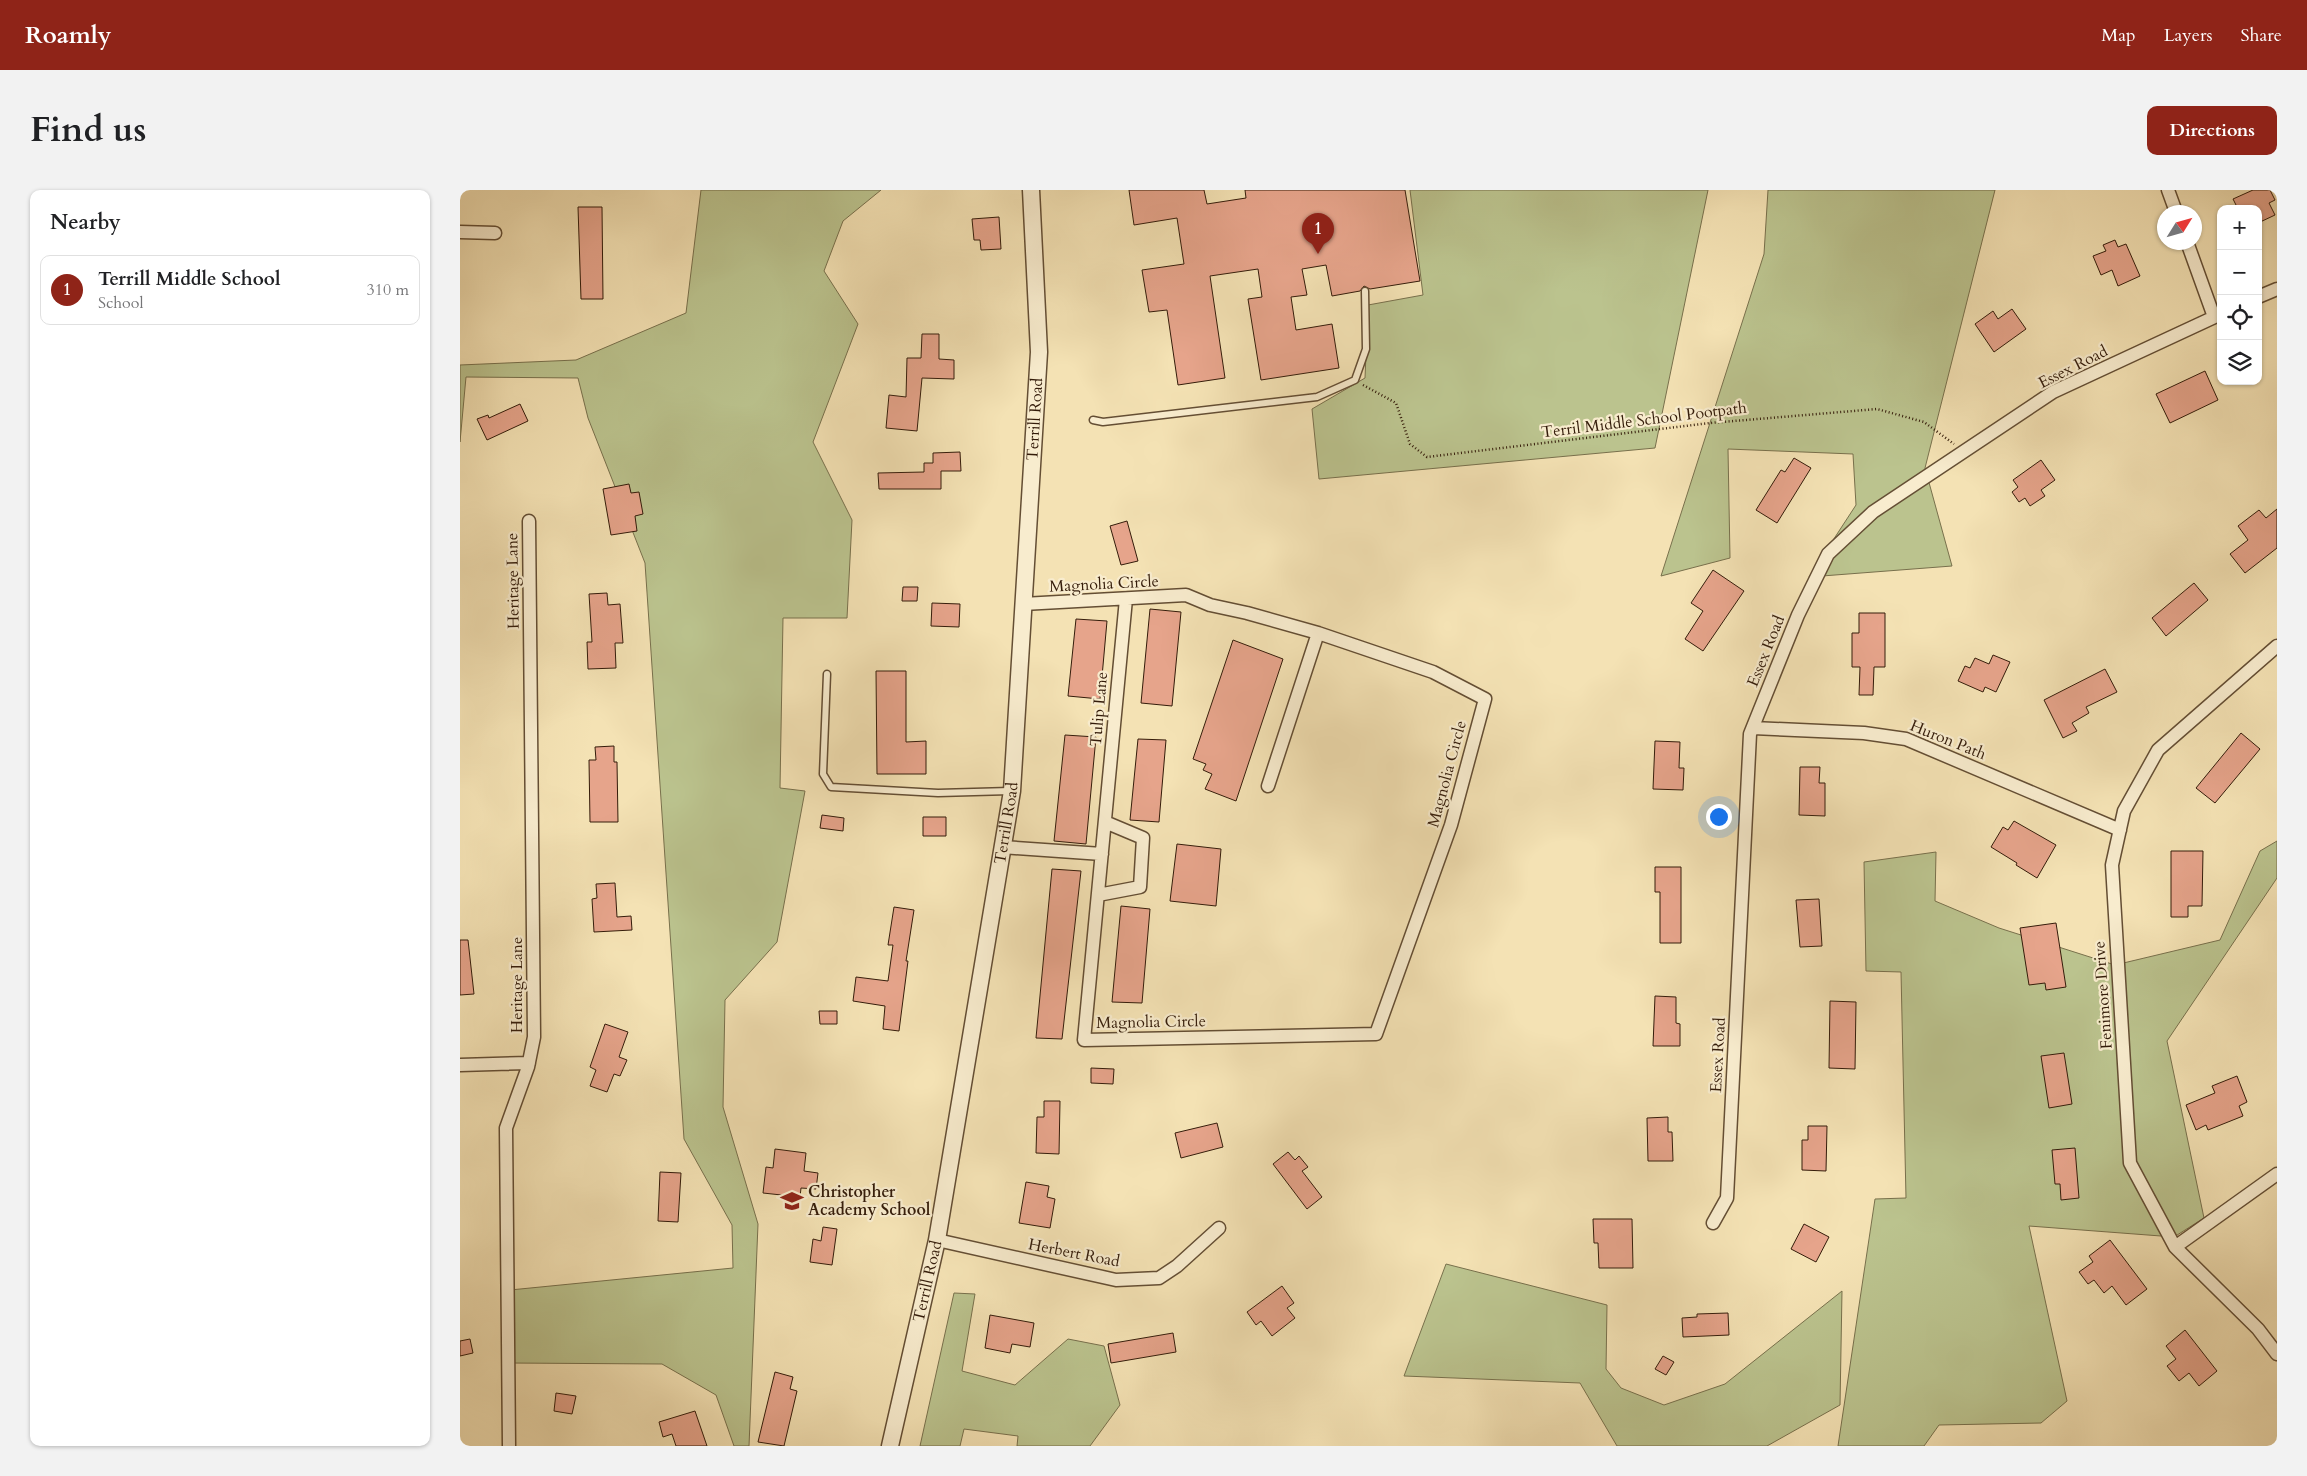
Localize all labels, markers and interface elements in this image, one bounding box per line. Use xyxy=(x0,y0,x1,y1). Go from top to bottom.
text: Roamly xyxy=(25,19,111,52)
text: Map xyxy=(2101,23,2136,48)
text: Layers xyxy=(2164,23,2213,48)
text: Share xyxy=(2241,23,2282,48)
text: Find us xyxy=(30,106,146,154)
button: Directions xyxy=(2147,106,2277,155)
north arrow xyxy=(2157,205,2202,250)
map controls xyxy=(2217,205,2262,385)
button: + xyxy=(2217,205,2262,250)
text: Nearby xyxy=(50,208,121,237)
pin: 1 xyxy=(1302,213,1334,254)
button: − xyxy=(2217,250,2262,295)
text: Terrill Middle School xyxy=(98,266,280,292)
text: 1 xyxy=(63,279,71,301)
text: 310 m xyxy=(367,279,409,301)
text: School xyxy=(98,292,143,314)
button: locate xyxy=(2217,295,2262,340)
street label: Essex Road xyxy=(2034,340,2112,394)
button: layers xyxy=(2217,340,2262,385)
street label: Terrill Road xyxy=(1021,377,1048,461)
street label: Terril Middle School Pootpath xyxy=(1540,396,1748,444)
street label: Heritage Lane xyxy=(501,533,525,629)
street label: Magnolia Circle xyxy=(1049,570,1159,598)
street label: Essex Road xyxy=(1742,612,1790,690)
street label: Tulip Lane xyxy=(1085,671,1113,747)
street label: Huron Path xyxy=(1907,715,1990,765)
street label: Magnolia Circle xyxy=(1422,718,1472,830)
street label: Terrill Road xyxy=(989,781,1024,866)
your location xyxy=(1706,804,1732,830)
street label: Heritage Lane xyxy=(506,937,528,1033)
street label: Fenimore Drive xyxy=(2088,940,2118,1050)
street label: Magnolia Circle xyxy=(1096,1010,1206,1034)
street label: Essex Road xyxy=(1705,1016,1731,1093)
place label: Christopher Academy School xyxy=(808,1181,931,1221)
school or university icon: Christopher Academy School xyxy=(779,1188,805,1214)
street label: Herbert Road xyxy=(1026,1233,1122,1273)
street label: Terrill Road xyxy=(908,1238,948,1324)

